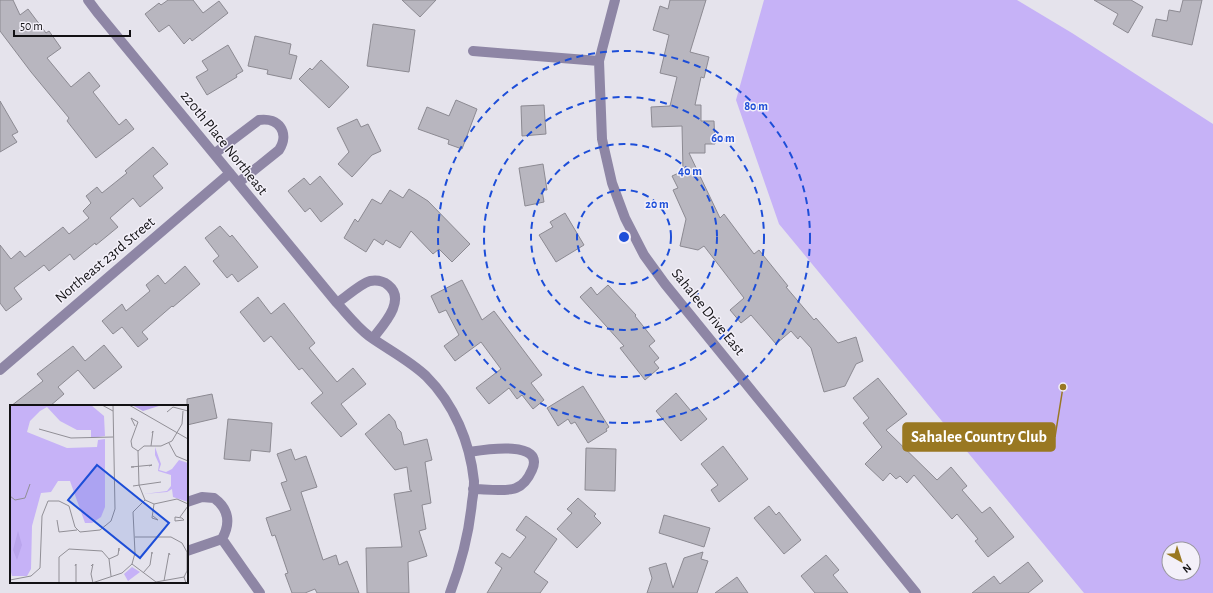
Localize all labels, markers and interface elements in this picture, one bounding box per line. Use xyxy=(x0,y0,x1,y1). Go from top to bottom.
scale bar xyxy=(14,12,130,38)
text: 50 m xyxy=(20,20,43,32)
street label: 220th Place Northeast xyxy=(178,88,271,198)
text: 80 m xyxy=(744,100,768,112)
text: 60 m xyxy=(711,132,735,144)
text: 40 m xyxy=(678,165,702,177)
text: 20 m xyxy=(645,198,669,210)
street label: Northeast 23rd Street xyxy=(52,214,158,306)
centre of rings xyxy=(617,230,631,244)
street label: Sahalee Drive East xyxy=(669,266,747,358)
inset map xyxy=(10,405,188,583)
callout: Sahalee Country Club xyxy=(903,423,1055,451)
text: Sahalee Country Club xyxy=(911,429,1047,446)
north arrow xyxy=(1161,541,1201,581)
text: N xyxy=(1181,562,1193,575)

